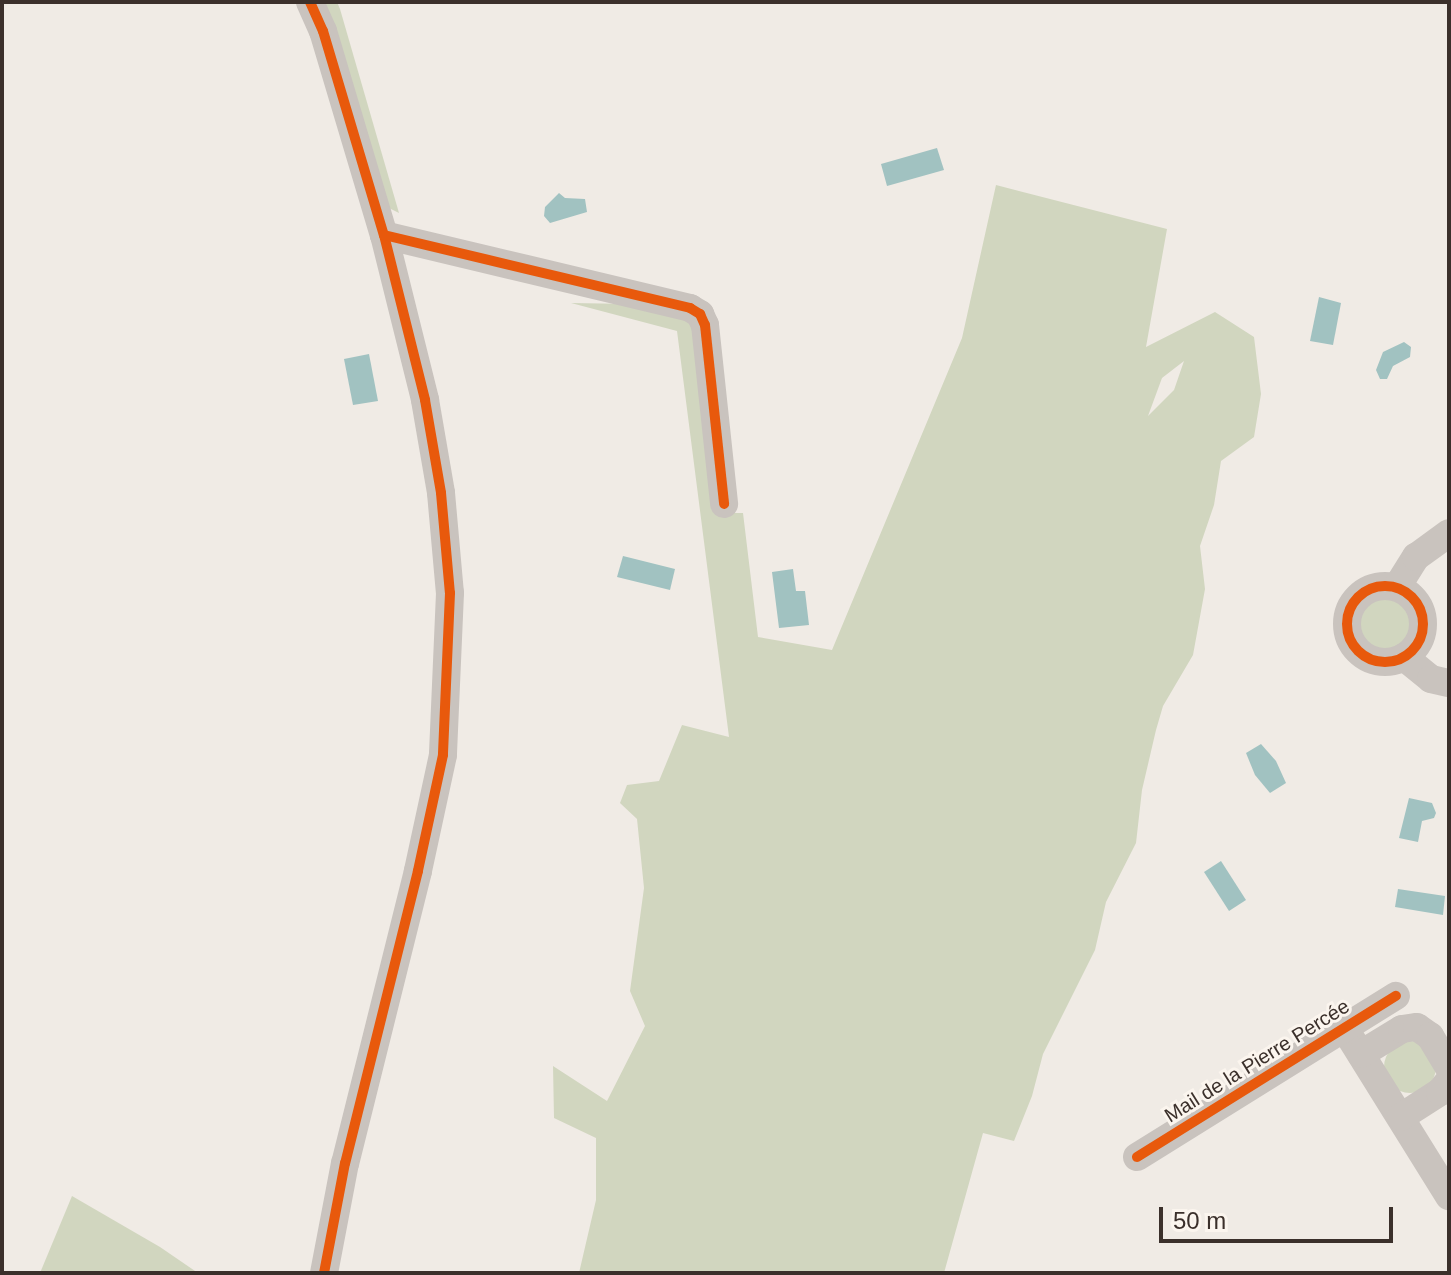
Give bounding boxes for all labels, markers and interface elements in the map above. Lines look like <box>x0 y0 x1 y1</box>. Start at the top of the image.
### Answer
street label: Mail de la Pierre Percée <box>1160 994 1354 1128</box>
scale bar <box>1163 1191 1397 1241</box>
text: 50 m <box>1173 1207 1226 1234</box>

